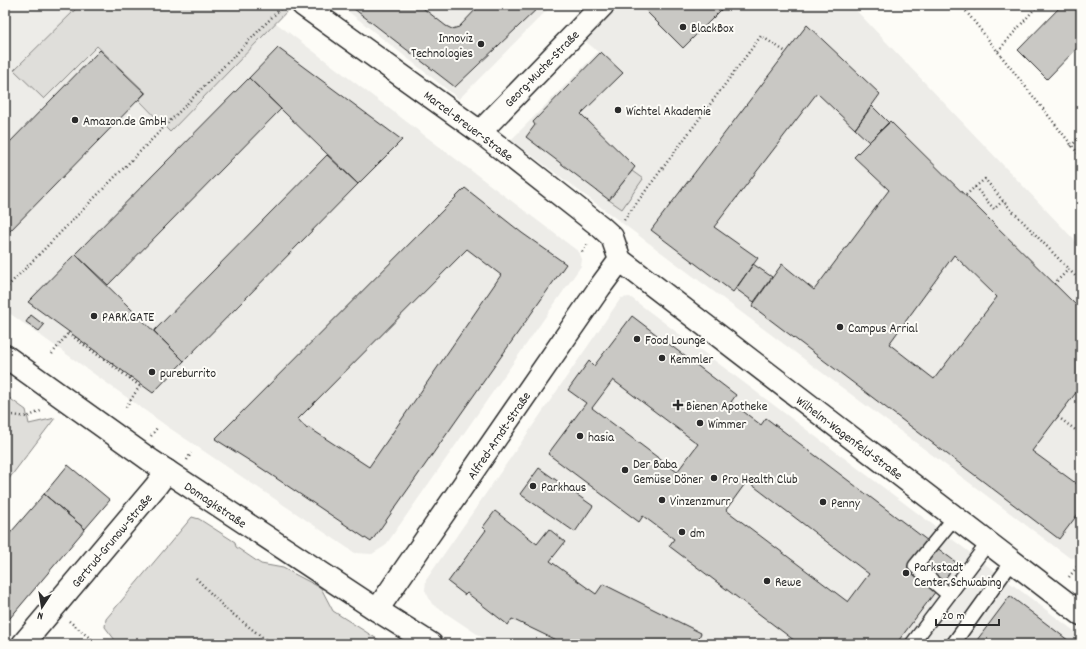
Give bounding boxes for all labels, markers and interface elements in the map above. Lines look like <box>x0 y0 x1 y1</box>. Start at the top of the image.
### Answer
place label: BlackBox <box>691 20 734 39</box>
marker: BlackBox <box>678 22 688 32</box>
street label: Georg-Muche-Straße <box>501 27 585 113</box>
place label: Innoviz Technologies <box>411 30 473 64</box>
marker: Innoviz Technologies <box>476 39 486 49</box>
street label: Marcel-Breuer-Straße <box>419 87 516 167</box>
place label: Wichtel Akademie <box>626 103 711 122</box>
marker: Wichtel Akademie <box>613 105 623 115</box>
place label: Amazon.de GmbH <box>83 113 167 132</box>
marker: Amazon.de GmbH <box>70 115 80 125</box>
place label: PARK.GATE <box>102 309 154 328</box>
marker: PARK.GATE <box>89 311 99 321</box>
place label: Campus Arrial <box>848 320 918 339</box>
marker: Campus Arrial <box>835 322 845 332</box>
place label: Food Lounge <box>645 332 706 351</box>
marker: Food Lounge <box>632 334 642 344</box>
place label: Kemmler <box>670 351 713 370</box>
marker: Kemmler <box>657 353 667 363</box>
place label: pureburrito <box>160 365 216 384</box>
marker: pureburrito <box>147 367 157 377</box>
street label: Alfred-Arndt-Straße <box>464 388 537 484</box>
street label: Wilhelm-Wagenfeld-Straße <box>791 392 906 486</box>
place label: Bienen Apotheke <box>686 398 768 417</box>
marker: Bienen Apotheke <box>673 400 683 410</box>
place label: Wimmer <box>708 416 746 435</box>
marker: Wimmer <box>695 418 705 428</box>
place label: hasia <box>588 429 615 448</box>
marker: hasia <box>575 431 585 441</box>
place label: Der Baba Gemüse Döner <box>633 456 703 490</box>
marker: Der Baba Gemüse Döner <box>620 465 630 475</box>
place label: Pro Health Club <box>722 471 798 490</box>
marker: Pro Health Club <box>709 473 719 483</box>
street label: Domagkstraße <box>180 478 250 534</box>
place label: Parkhaus <box>541 479 586 498</box>
marker: Parkhaus <box>528 481 538 491</box>
street label: Gertrud-Grunow-Straße <box>68 490 158 593</box>
place label: Vinzenzmurr <box>670 493 731 512</box>
marker: Vinzenzmurr <box>657 495 667 505</box>
place label: Penny <box>831 495 861 514</box>
marker: Penny <box>818 497 828 507</box>
place label: dm <box>690 525 705 544</box>
marker: dm <box>677 527 687 537</box>
place label: Parkstadt Center Schwabing <box>914 559 1002 593</box>
marker: Parkstadt Center Schwabing <box>901 568 911 578</box>
place label: Rewe <box>775 574 801 593</box>
marker: Rewe <box>762 576 772 586</box>
north arrow <box>22 587 62 627</box>
scale bar <box>936 601 999 627</box>
text: N <box>35 606 45 623</box>
text: 20 m <box>942 608 965 625</box>

